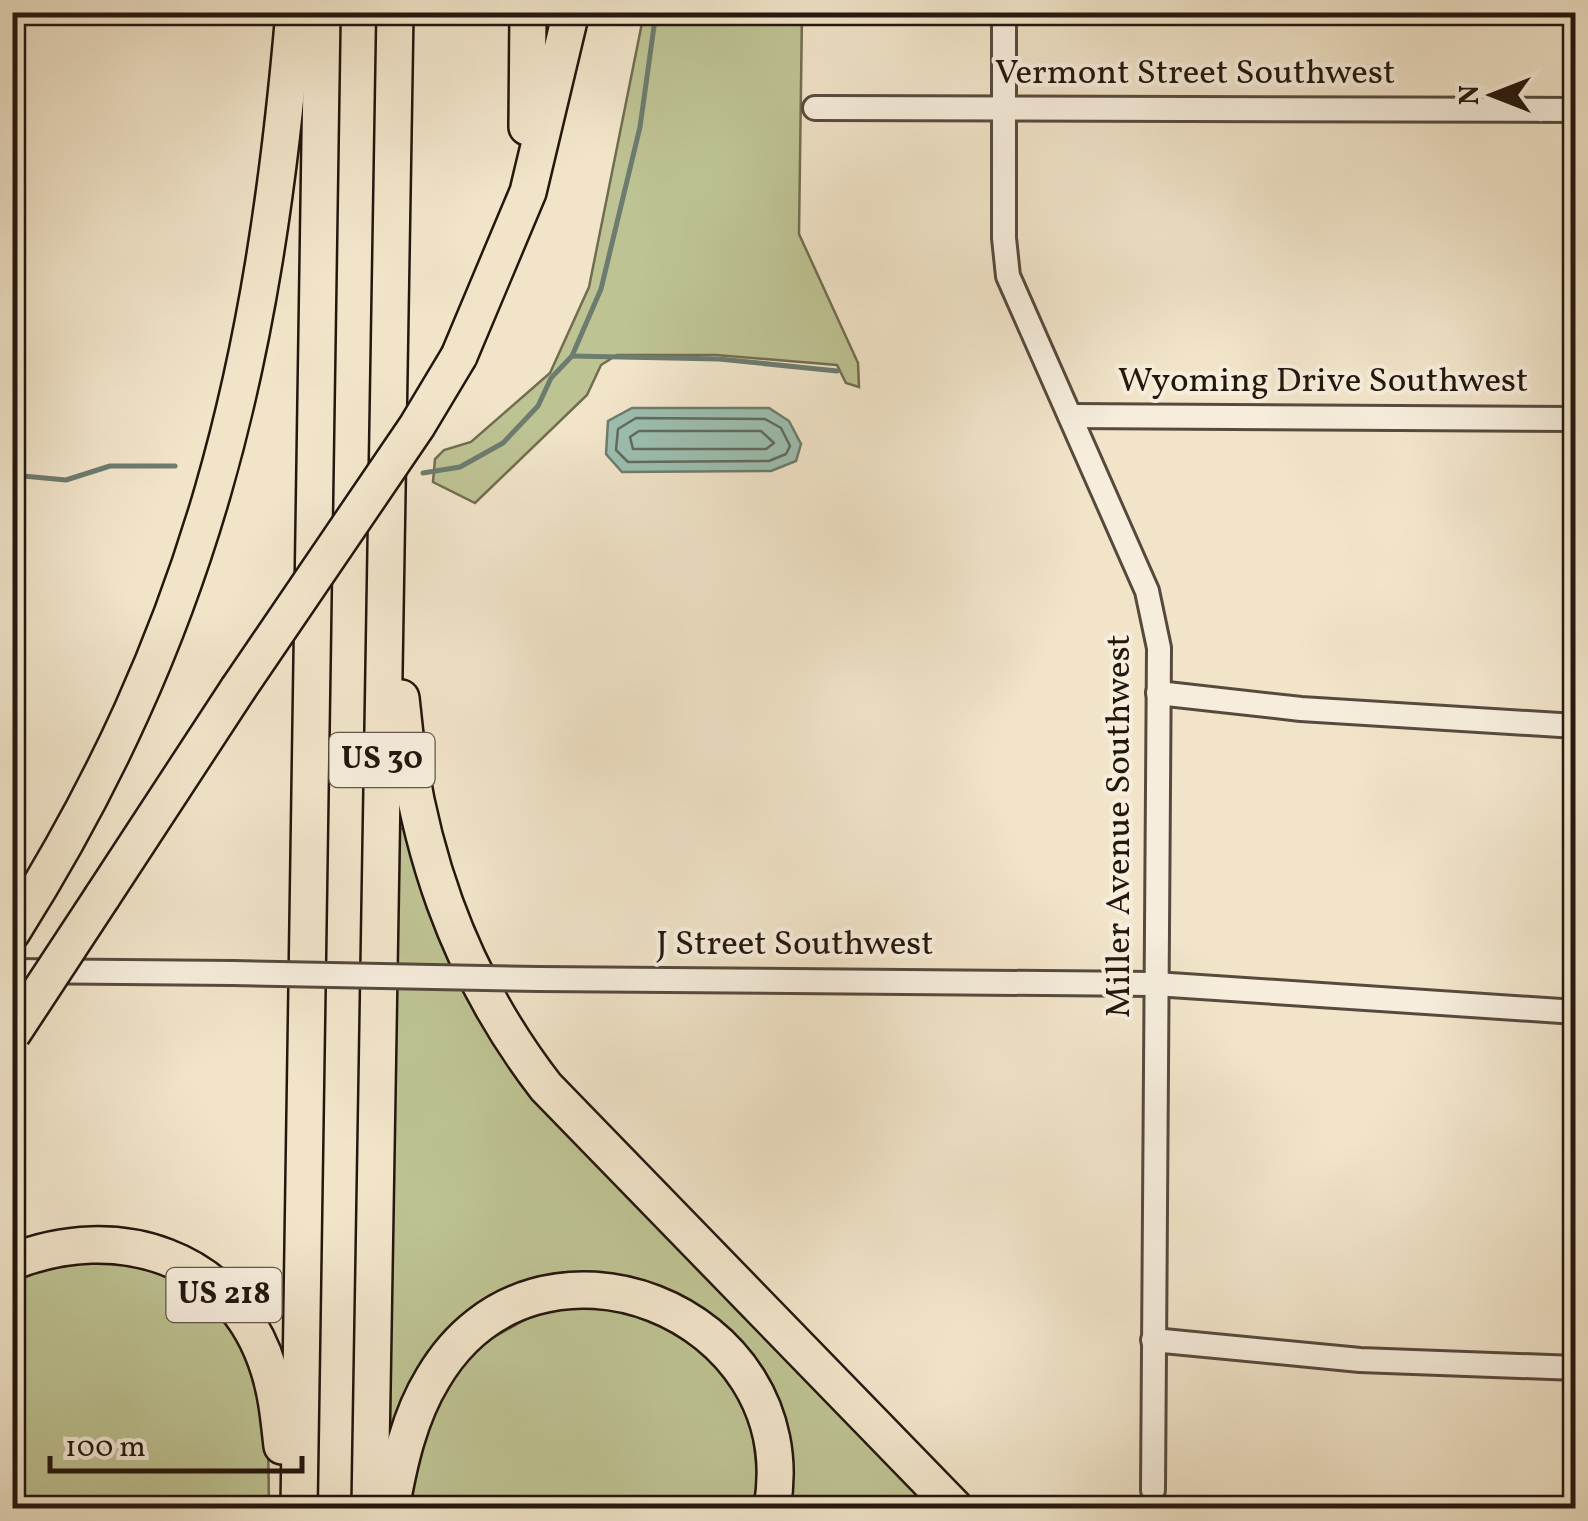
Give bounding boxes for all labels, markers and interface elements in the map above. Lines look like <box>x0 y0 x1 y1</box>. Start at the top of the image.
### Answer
north arrow <box>1443 45 1543 145</box>
street label: Vermont Street Southwest <box>995 50 1395 98</box>
text: N <box>1451 85 1490 105</box>
street label: Wyoming Drive Southwest <box>1118 358 1528 406</box>
street label: Miller Avenue Southwest <box>1096 634 1144 1018</box>
road number: US 30 <box>330 733 434 787</box>
street label: J Street Southwest <box>656 921 934 969</box>
road number: US 218 <box>166 1268 282 1322</box>
scale bar <box>50 1411 302 1473</box>
text: 100 m <box>65 1427 146 1469</box>

